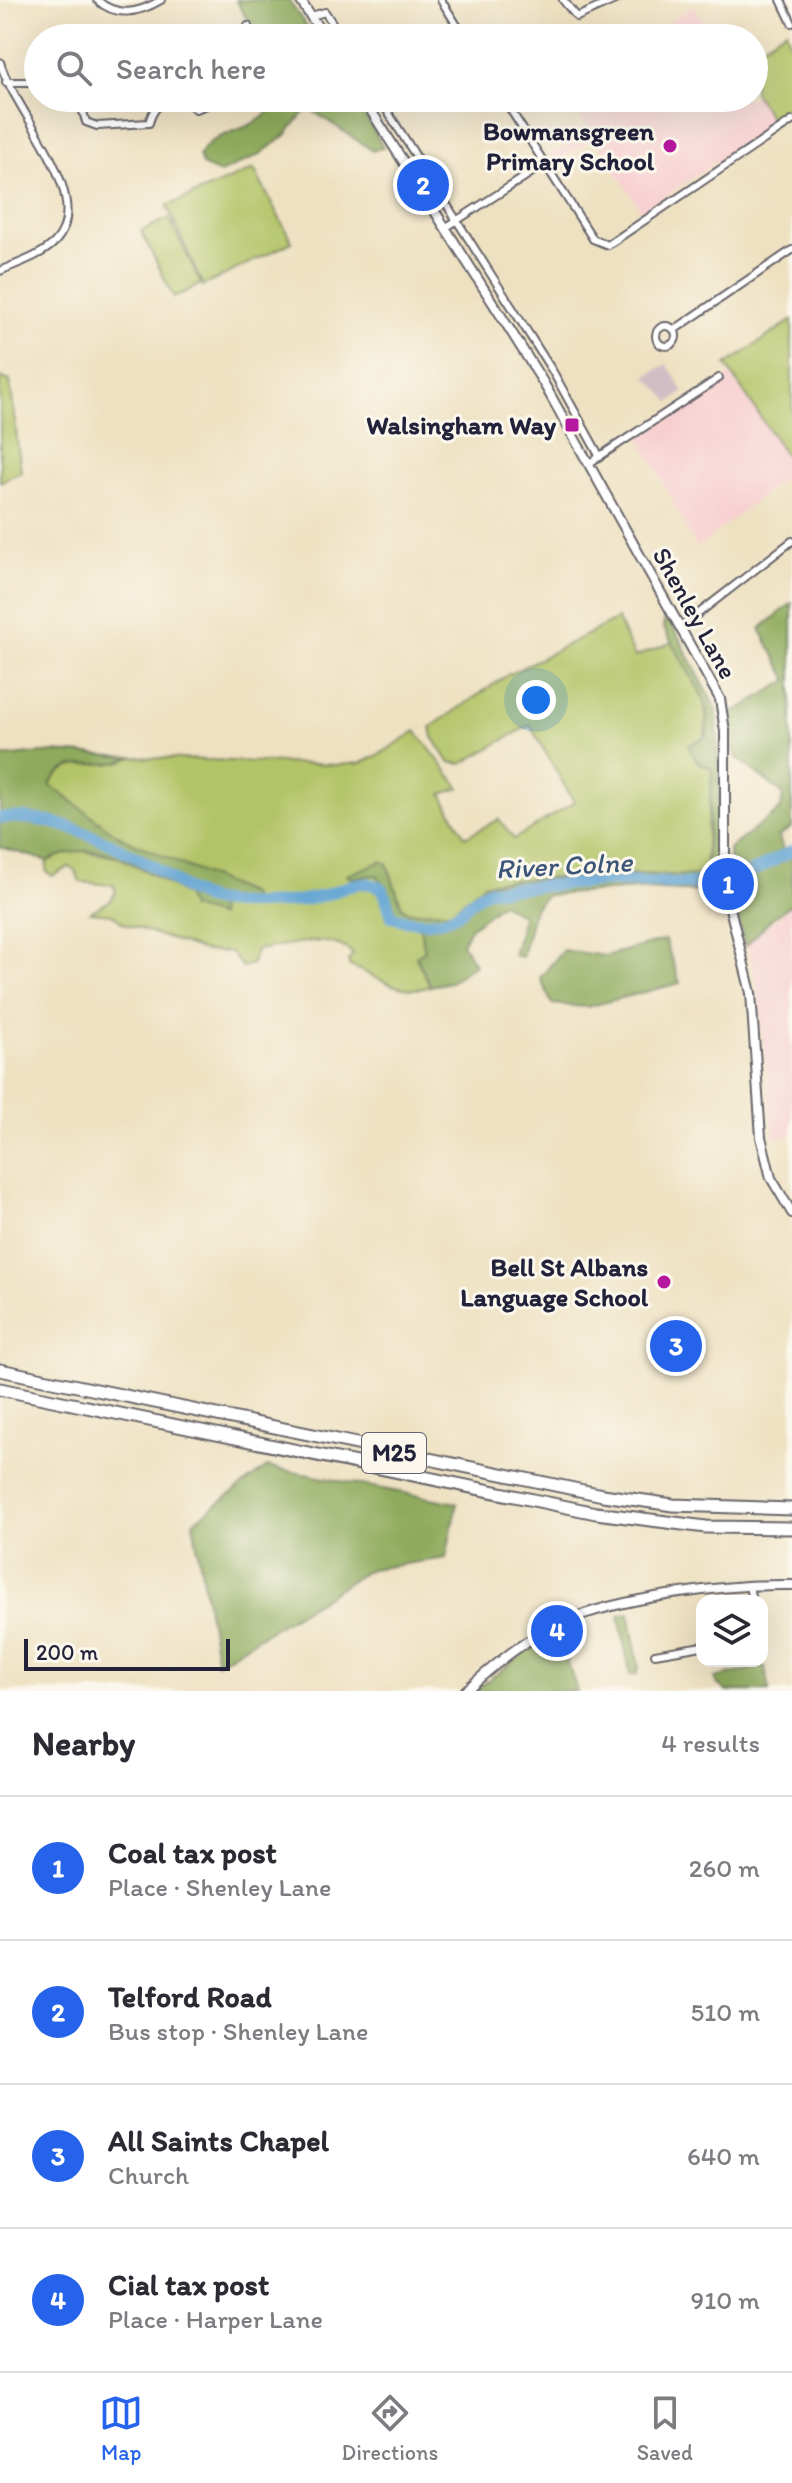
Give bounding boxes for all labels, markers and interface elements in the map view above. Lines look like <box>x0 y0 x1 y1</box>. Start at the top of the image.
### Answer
search box <box>24 24 768 112</box>
icon: search <box>52 46 96 90</box>
text: Search here <box>116 50 266 87</box>
place label: Bowmansgreen Primary School <box>483 115 655 177</box>
marker: Bowmansgreen Primary School <box>661 137 679 155</box>
pin: 2 <box>397 155 449 215</box>
place label: Walsingham Way <box>366 409 557 441</box>
marker: Walsingham Way <box>563 416 581 434</box>
street label: Shenley Lane <box>646 542 744 684</box>
your location <box>516 680 556 720</box>
water label: River Colne <box>495 844 635 886</box>
pin: 1 <box>702 854 754 914</box>
place label: Bell St Albans Language School <box>460 1251 649 1313</box>
marker: Bell St Albans Language School <box>655 1273 673 1291</box>
pin: 3 <box>650 1316 702 1376</box>
road number: M25 <box>362 1433 426 1473</box>
map controls <box>696 1595 768 1667</box>
button: layers <box>696 1595 768 1667</box>
pin: 4 <box>531 1601 583 1661</box>
scale bar <box>24 1635 230 1671</box>
text: 200 m <box>36 1639 98 1666</box>
text: Nearby <box>32 1723 135 1764</box>
text: 4 results <box>661 1727 760 1759</box>
text: Coal tax post <box>108 1834 277 1871</box>
text: 1 <box>52 1852 64 1884</box>
text: 260 m <box>689 1852 760 1884</box>
text: Place · Shenley Lane <box>108 1871 331 1903</box>
text: Telford Road <box>108 1978 271 2015</box>
text: 2 <box>51 1996 65 2028</box>
text: 510 m <box>691 1996 760 2028</box>
text: Bus stop · Shenley Lane <box>108 2015 368 2047</box>
text: All Saints Chapel <box>108 2122 329 2159</box>
text: 3 <box>51 2140 65 2172</box>
text: 640 m <box>687 2140 760 2172</box>
text: Church <box>108 2159 189 2191</box>
text: Cial tax post <box>108 2266 269 2303</box>
text: 4 <box>50 2284 66 2316</box>
text: 910 m <box>691 2284 760 2316</box>
text: Place · Harper Lane <box>108 2303 323 2335</box>
tab: Map <box>99 2391 143 2466</box>
tab: Directions <box>342 2391 438 2466</box>
tab: Saved <box>637 2391 693 2466</box>

